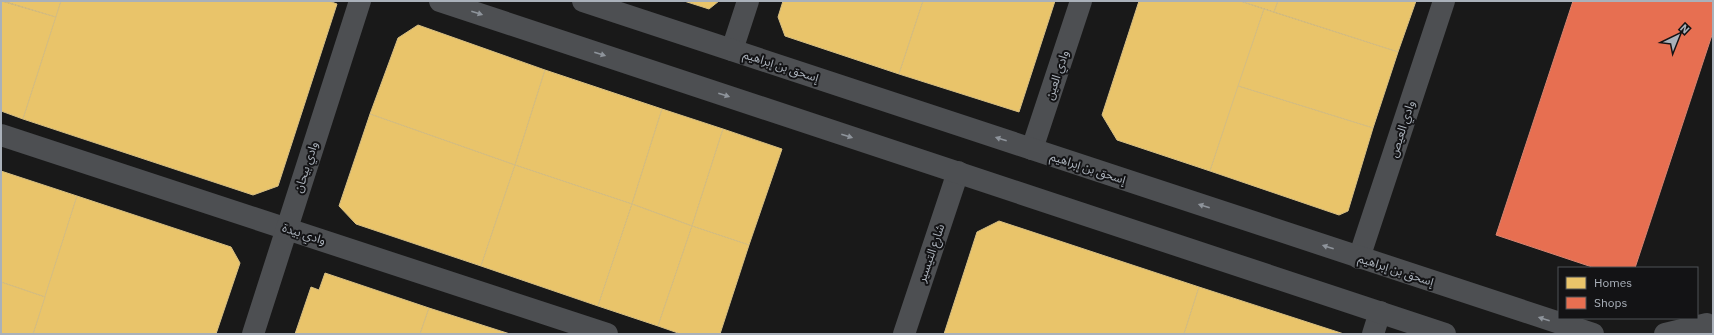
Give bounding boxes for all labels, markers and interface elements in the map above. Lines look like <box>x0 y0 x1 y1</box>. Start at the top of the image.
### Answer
one-way arrow <box>471 10 483 16</box>
north arrow <box>1658 16 1698 56</box>
text: N <box>1677 21 1693 37</box>
street label: إسحق بن إبراهيم <box>741 46 821 87</box>
street label: وادي العين <box>1041 48 1074 102</box>
one-way arrow <box>595 51 607 57</box>
one-way arrow <box>718 92 730 98</box>
street label: وادي العيص <box>1385 99 1420 160</box>
one-way arrow <box>842 133 854 139</box>
one-way arrow <box>995 136 1007 142</box>
street label: وادي بيحان <box>290 139 323 195</box>
street label: إسحق بن إبراهيم <box>1048 148 1128 189</box>
one-way arrow <box>1198 203 1210 209</box>
street label: وادي بيدة <box>280 219 328 250</box>
street label: شارع التيسير <box>913 222 949 286</box>
one-way arrow <box>1321 244 1333 250</box>
street label: إسحق بن إبراهيم <box>1356 250 1436 291</box>
legend <box>1558 267 1698 319</box>
text: Homes <box>1594 275 1632 290</box>
text: Shops <box>1594 295 1627 310</box>
one-way arrow <box>1538 315 1550 321</box>

